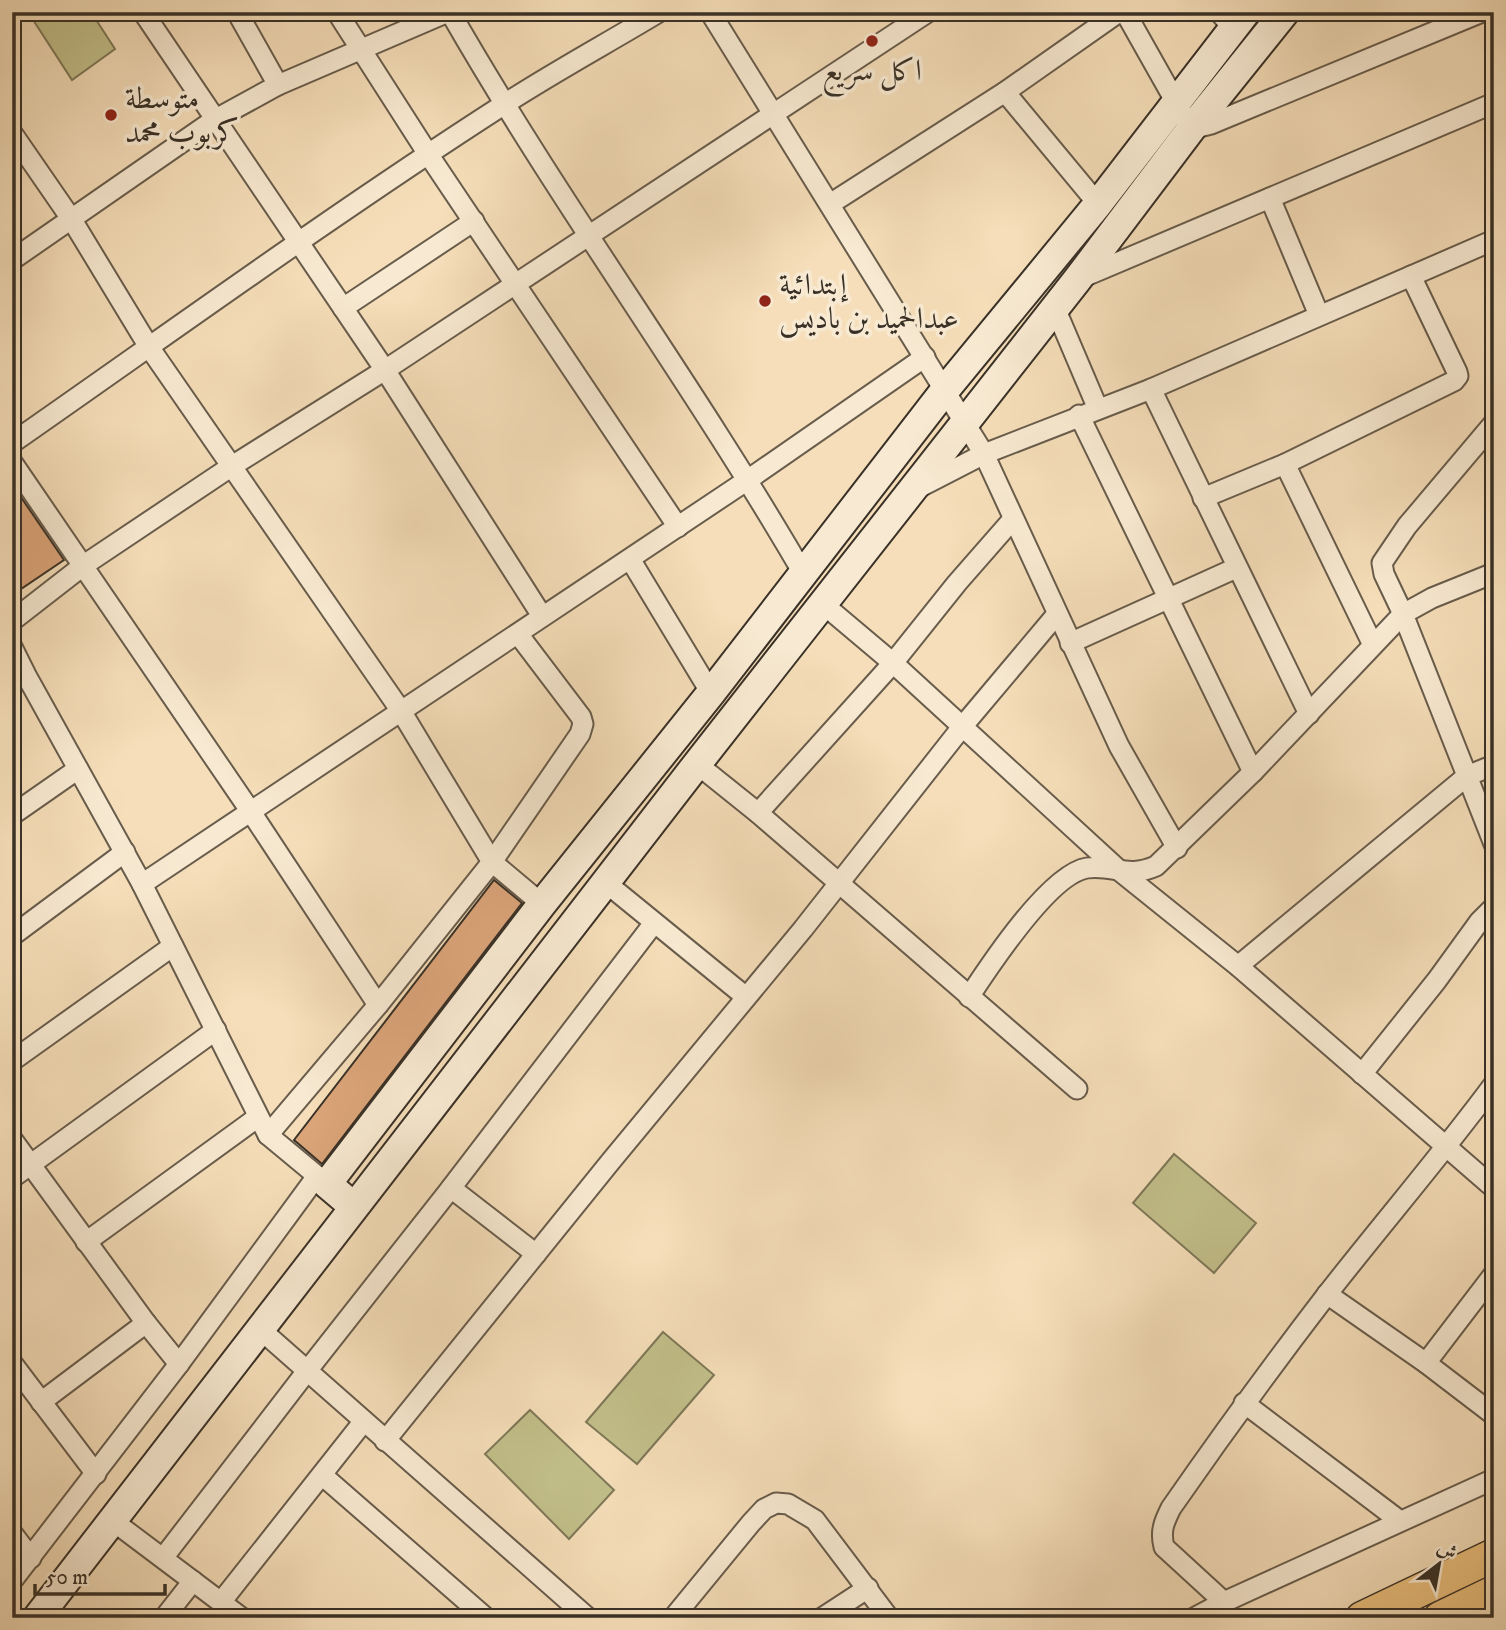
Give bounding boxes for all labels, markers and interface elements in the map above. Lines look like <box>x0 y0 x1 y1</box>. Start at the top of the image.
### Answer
marker: اكل سريع <box>864 33 880 49</box>
place label: اكل سريع <box>822 53 922 97</box>
place label: متوسطة كربوب محمد <box>125 81 239 152</box>
marker: متوسطة كربوب محمد <box>103 107 119 123</box>
place label: إبتدائية عبدالحميد بن باديس <box>779 267 959 338</box>
marker: إبتدائية عبدالحميد بن باديس <box>757 293 773 309</box>
north arrow <box>1404 1528 1474 1598</box>
text: ش <box>1433 1536 1461 1565</box>
scale bar <box>35 1553 164 1597</box>
text: 50 m <box>46 1565 88 1591</box>

